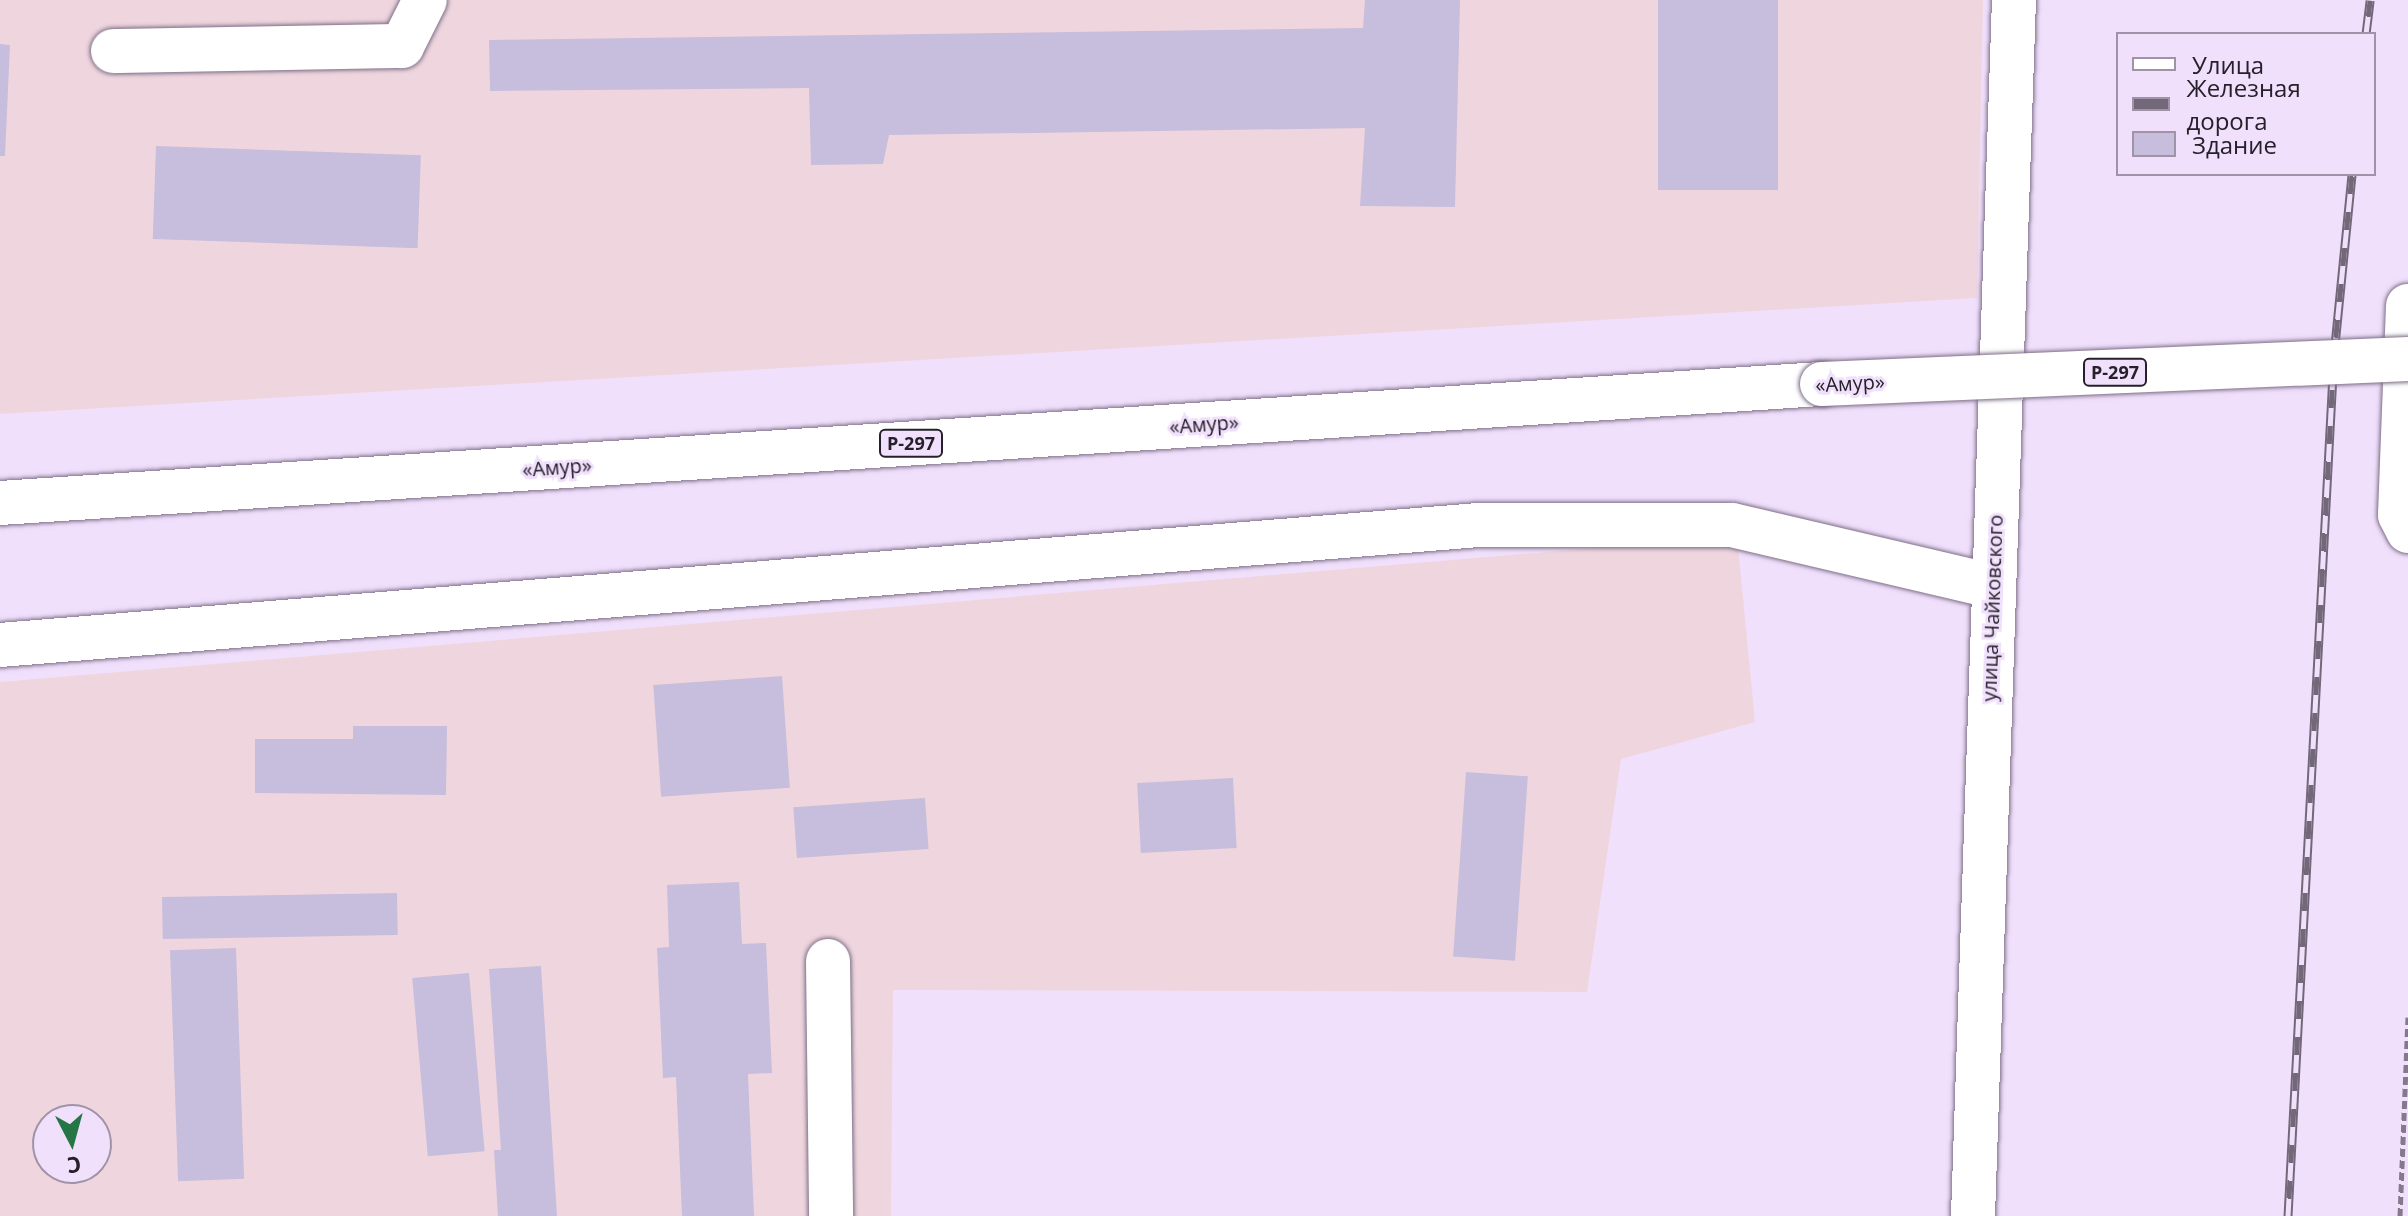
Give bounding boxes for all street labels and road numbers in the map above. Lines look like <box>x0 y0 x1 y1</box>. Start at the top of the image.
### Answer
road number: Р-297 <box>2083 358 2147 386</box>
street label: «Амур» <box>1815 369 1885 397</box>
street label: «Амур» <box>1169 410 1239 438</box>
road number: Р-297 <box>879 429 943 457</box>
street label: «Амур» <box>522 453 592 481</box>
street label: улица Чайковского <box>1977 514 2007 702</box>

